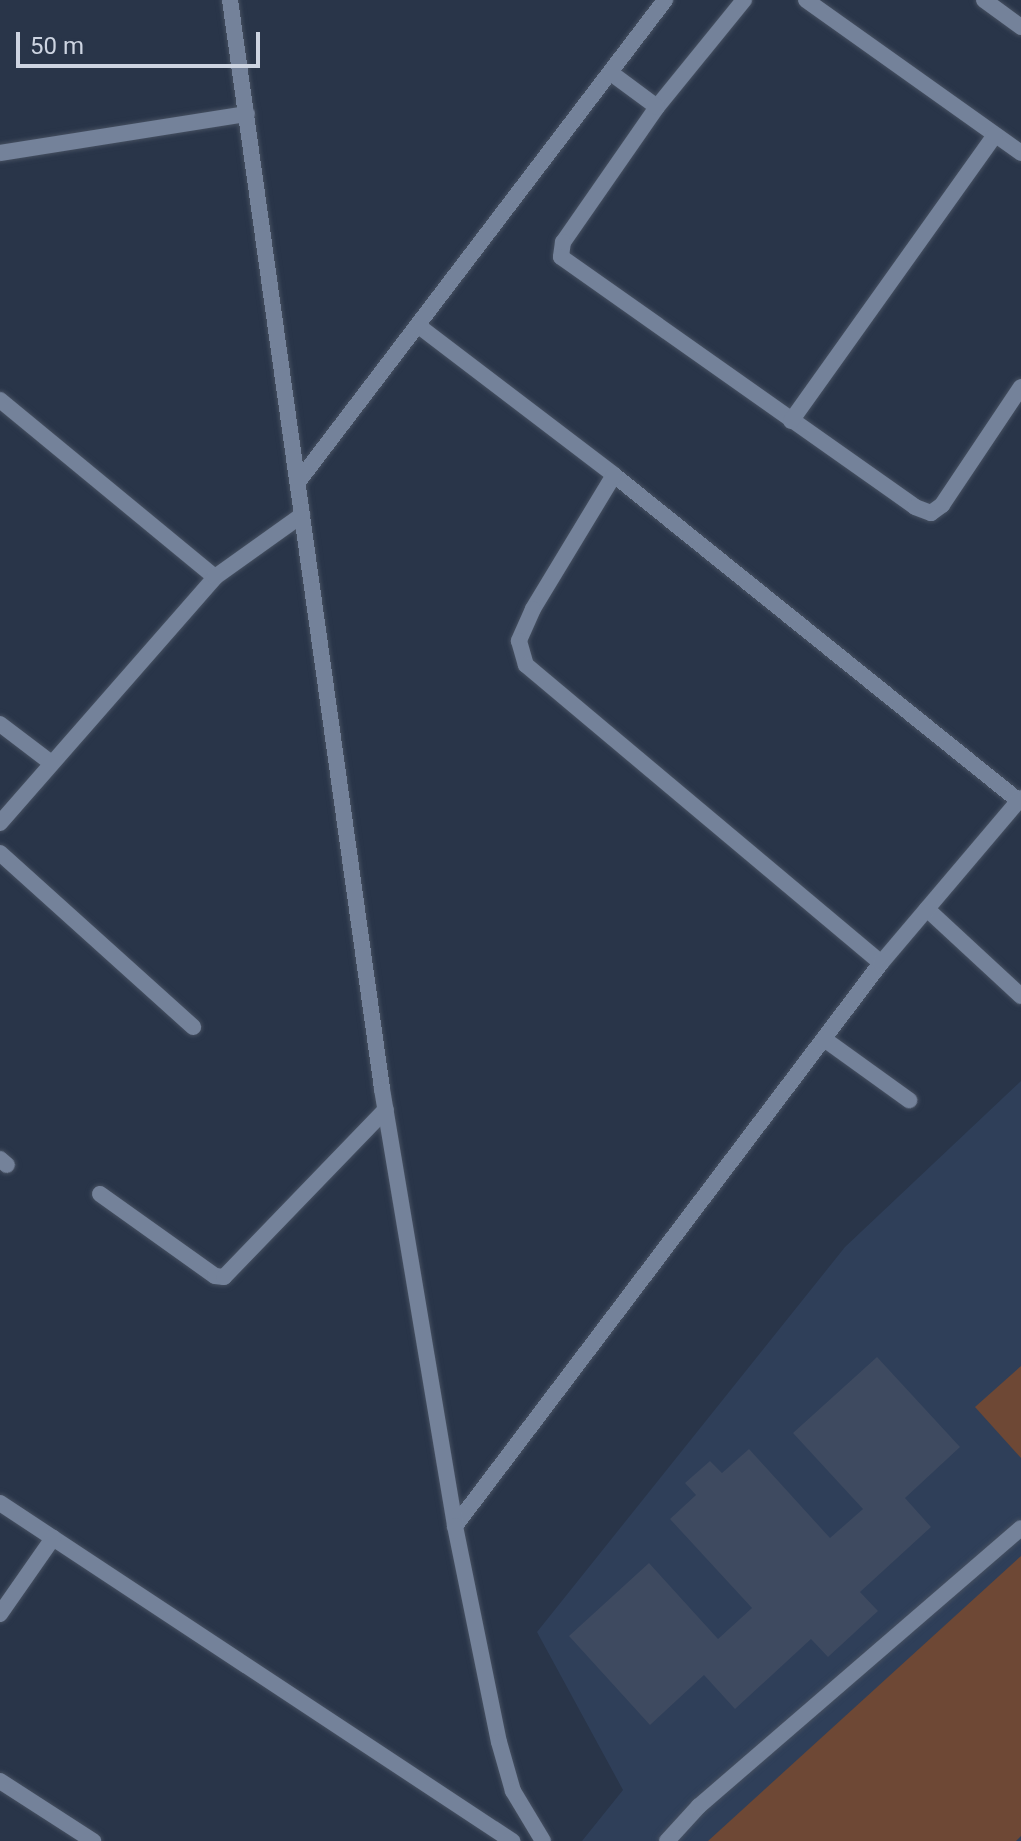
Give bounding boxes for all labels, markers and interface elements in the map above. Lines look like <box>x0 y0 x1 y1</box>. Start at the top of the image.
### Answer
scale bar <box>20 16 264 66</box>
text: 50 m <box>30 32 84 60</box>

